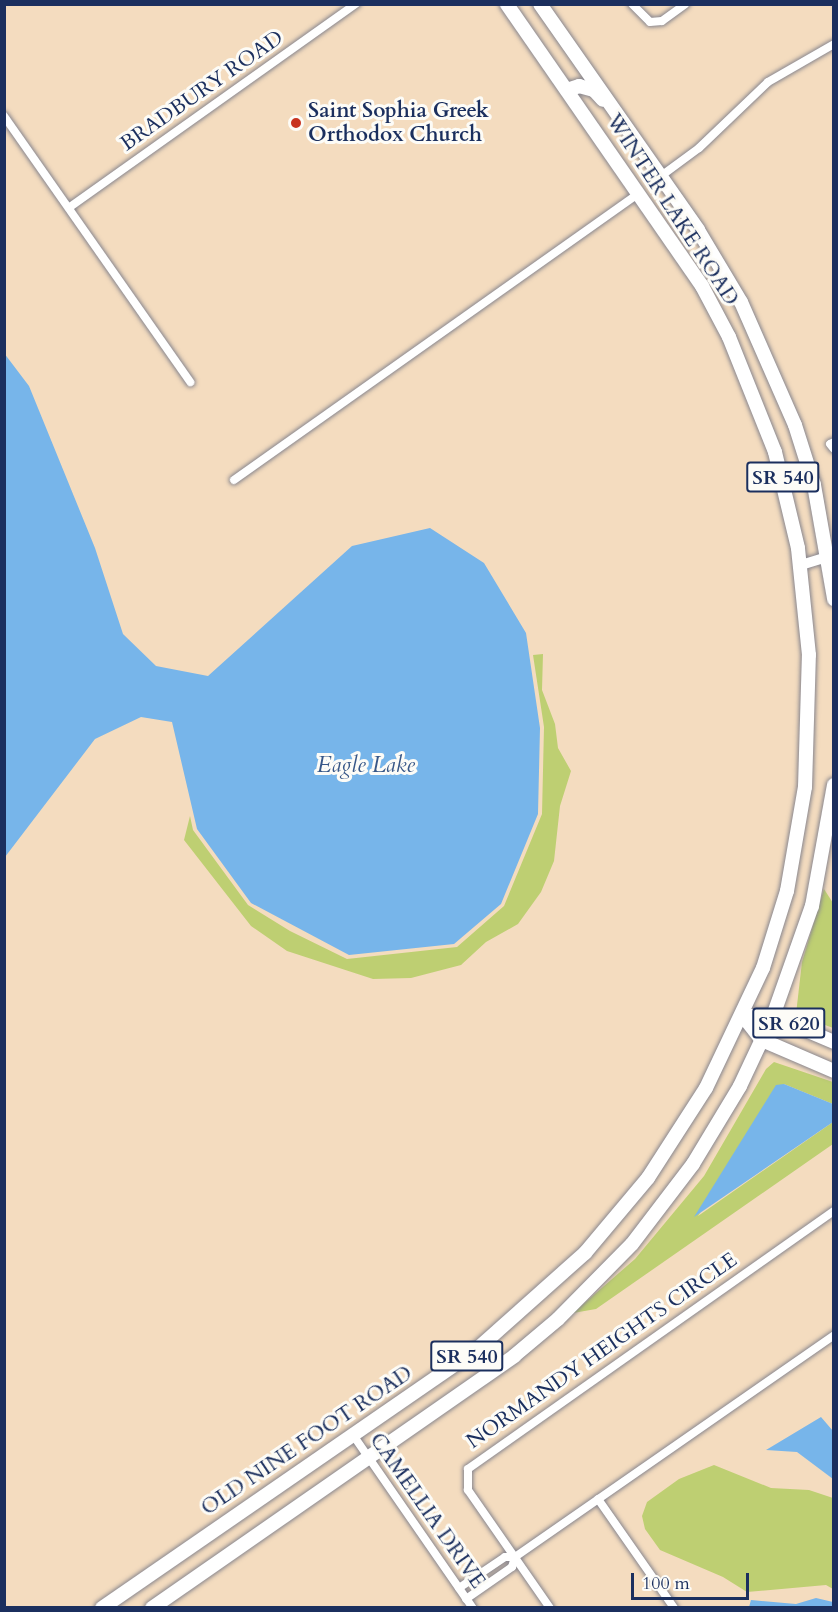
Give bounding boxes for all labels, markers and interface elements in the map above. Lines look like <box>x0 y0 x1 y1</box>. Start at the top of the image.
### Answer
street label: BRADBURY ROAD <box>116 25 288 157</box>
place label: Saint Sophia Greek Orthodox Church <box>308 98 489 148</box>
street label: WINTER LAKE ROAD <box>601 109 743 311</box>
marker: Saint Sophia Greek Orthodox Church <box>289 116 303 130</box>
road number: SR 540 <box>746 460 820 494</box>
water label: Eagle Lake <box>317 753 415 779</box>
road number: SR 620 <box>752 1006 826 1040</box>
street label: NORMANDY HEIGHTS CIRCLE <box>462 1248 742 1454</box>
road number: SR 540 <box>430 1339 504 1373</box>
street label: OLD NINE FOOT ROAD <box>197 1361 417 1521</box>
street label: CAMELLIA DRIVE <box>364 1428 490 1594</box>
scale bar <box>634 1561 752 1599</box>
text: 100 m <box>642 1571 690 1596</box>

